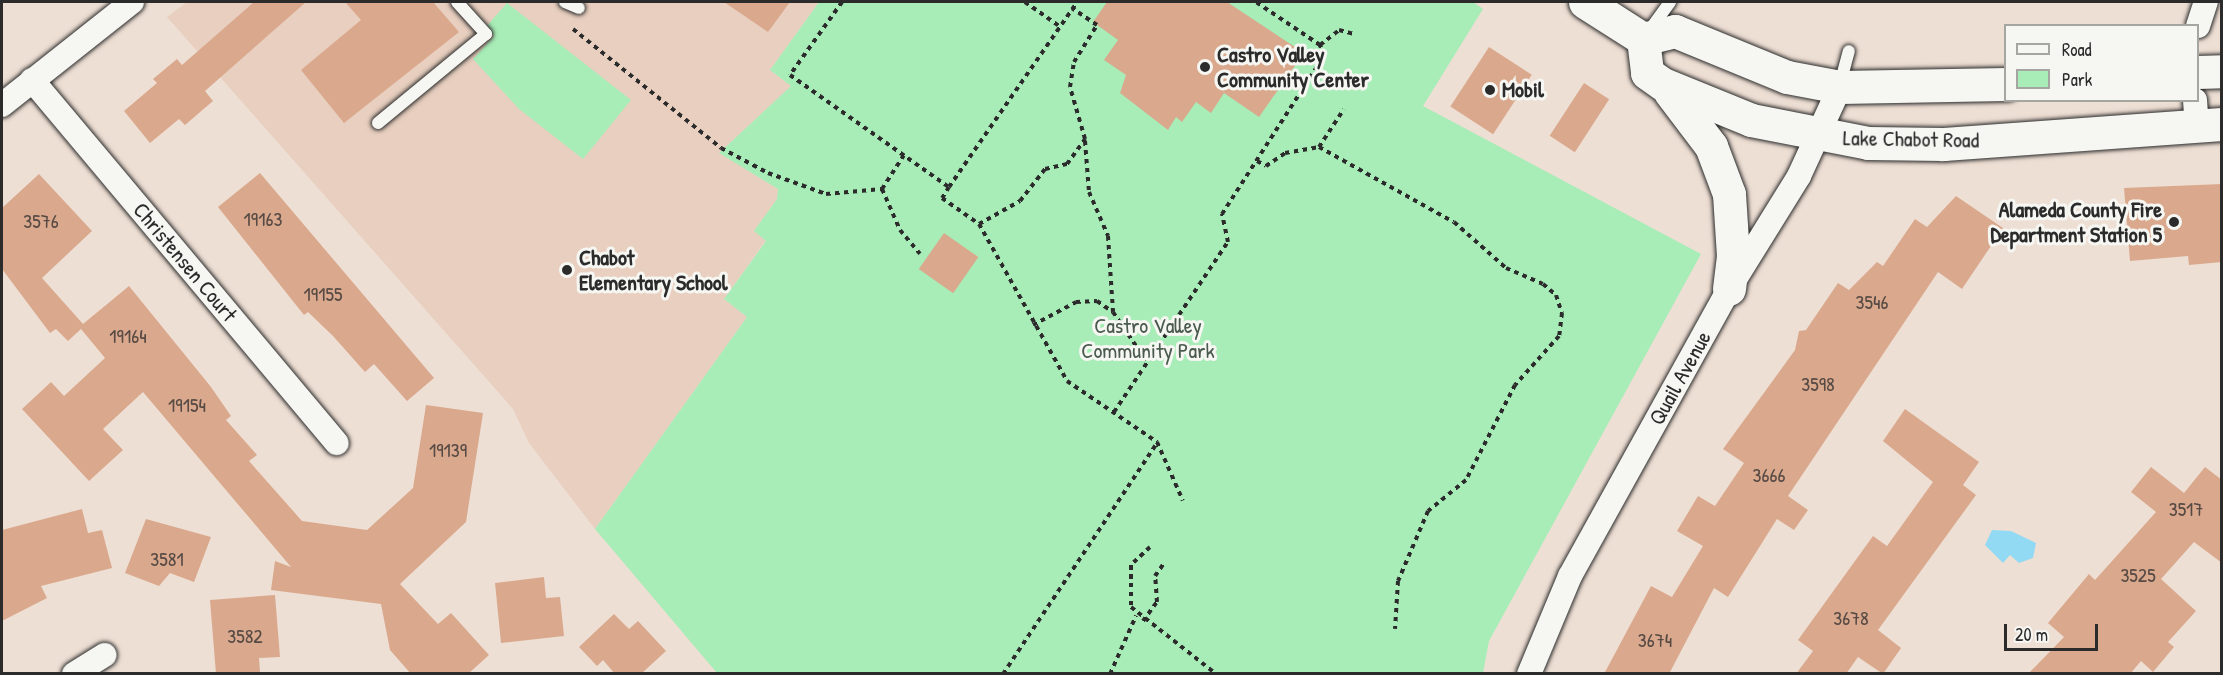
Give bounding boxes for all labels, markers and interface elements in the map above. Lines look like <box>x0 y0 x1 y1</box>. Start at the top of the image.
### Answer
legend <box>2004 24 2199 102</box>
text: Road <box>2062 37 2092 62</box>
place label: Castro Valley Community Center <box>1217 41 1369 92</box>
marker: Castro Valley Community Center <box>1198 60 1212 74</box>
text: Park <box>2062 67 2092 92</box>
place label: Mobil <box>1502 77 1544 103</box>
marker: Mobil <box>1483 83 1497 97</box>
street label: Lake Chabot Road <box>1843 125 1979 153</box>
place label: Alameda County Fire Department Station 5 <box>1990 196 2162 248</box>
street label: Christensen Court <box>128 197 242 327</box>
house number: 19163 <box>244 206 282 230</box>
house number: 3576 <box>23 208 59 232</box>
marker: Alameda County Fire Department Station 5 <box>2167 215 2181 229</box>
place label: Chabot Elementary School <box>579 244 727 296</box>
marker: Chabot Elementary School <box>560 263 574 277</box>
house number: 19155 <box>304 281 342 305</box>
house number: 3546 <box>1856 289 1888 313</box>
park label: Castro Valley Community Park <box>1081 312 1215 364</box>
house number: 19164 <box>109 323 147 347</box>
street label: Quail Avenue <box>1643 326 1717 430</box>
house number: 3598 <box>1801 371 1835 395</box>
house number: 19154 <box>168 392 206 416</box>
house number: 19139 <box>429 437 467 461</box>
house number: 3666 <box>1753 462 1785 486</box>
house number: 3517 <box>2169 496 2203 520</box>
house number: 3581 <box>150 546 184 570</box>
house number: 3525 <box>2120 562 2156 586</box>
house number: 3678 <box>1833 605 1869 629</box>
scale bar <box>2007 612 2102 650</box>
text: 20 m <box>2015 622 2048 647</box>
house number: 3582 <box>227 623 263 647</box>
house number: 3674 <box>1638 627 1672 651</box>

